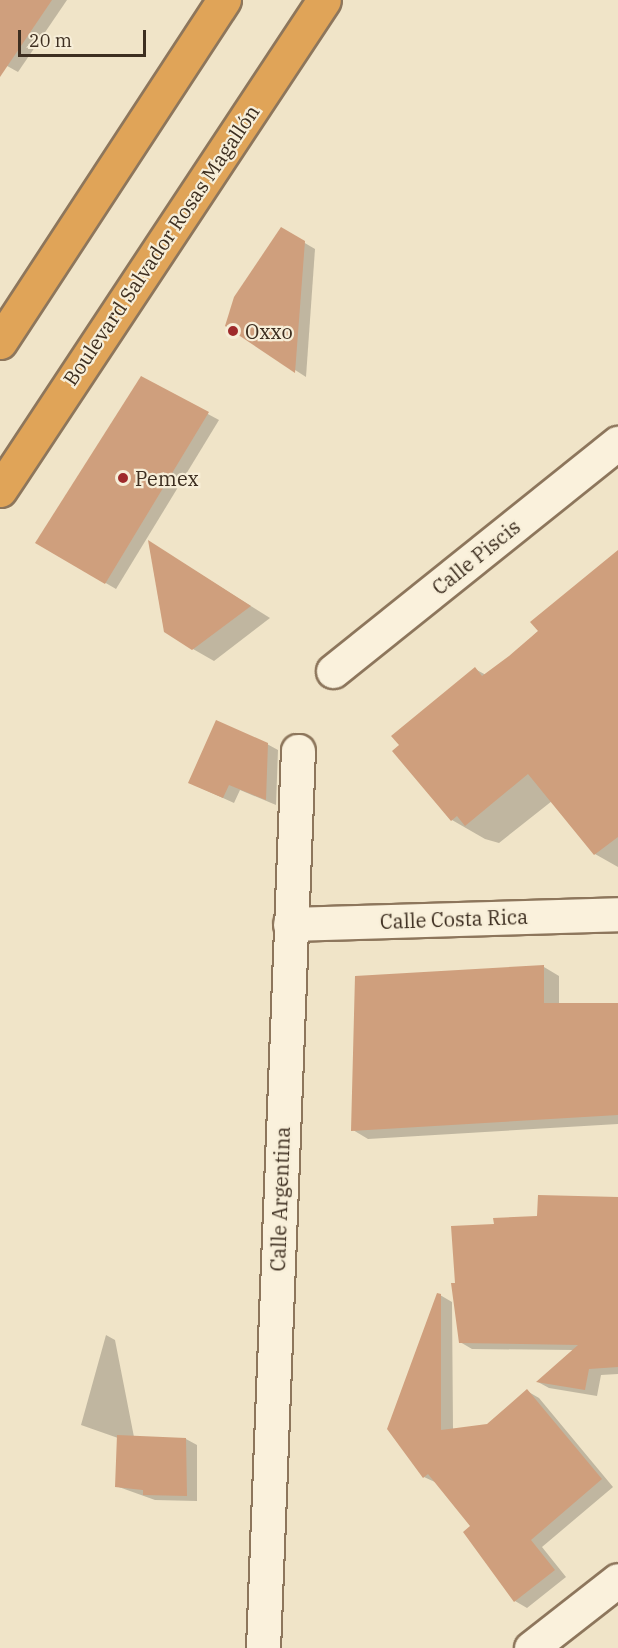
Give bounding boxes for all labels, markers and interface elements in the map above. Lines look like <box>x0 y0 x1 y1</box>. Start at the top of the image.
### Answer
scale bar <box>21 18 148 56</box>
text: 20 m <box>29 29 72 52</box>
street label: Boulevard Salvador Rosas Magallón <box>58 100 264 390</box>
place label: Oxxo <box>245 319 293 343</box>
marker: Oxxo <box>226 324 240 338</box>
place label: Pemex <box>135 466 199 490</box>
marker: Pemex <box>116 471 130 485</box>
street label: Calle Piscis <box>427 514 525 600</box>
street label: Calle Costa Rica <box>379 904 529 934</box>
street label: Calle Argentina <box>265 1126 295 1272</box>

